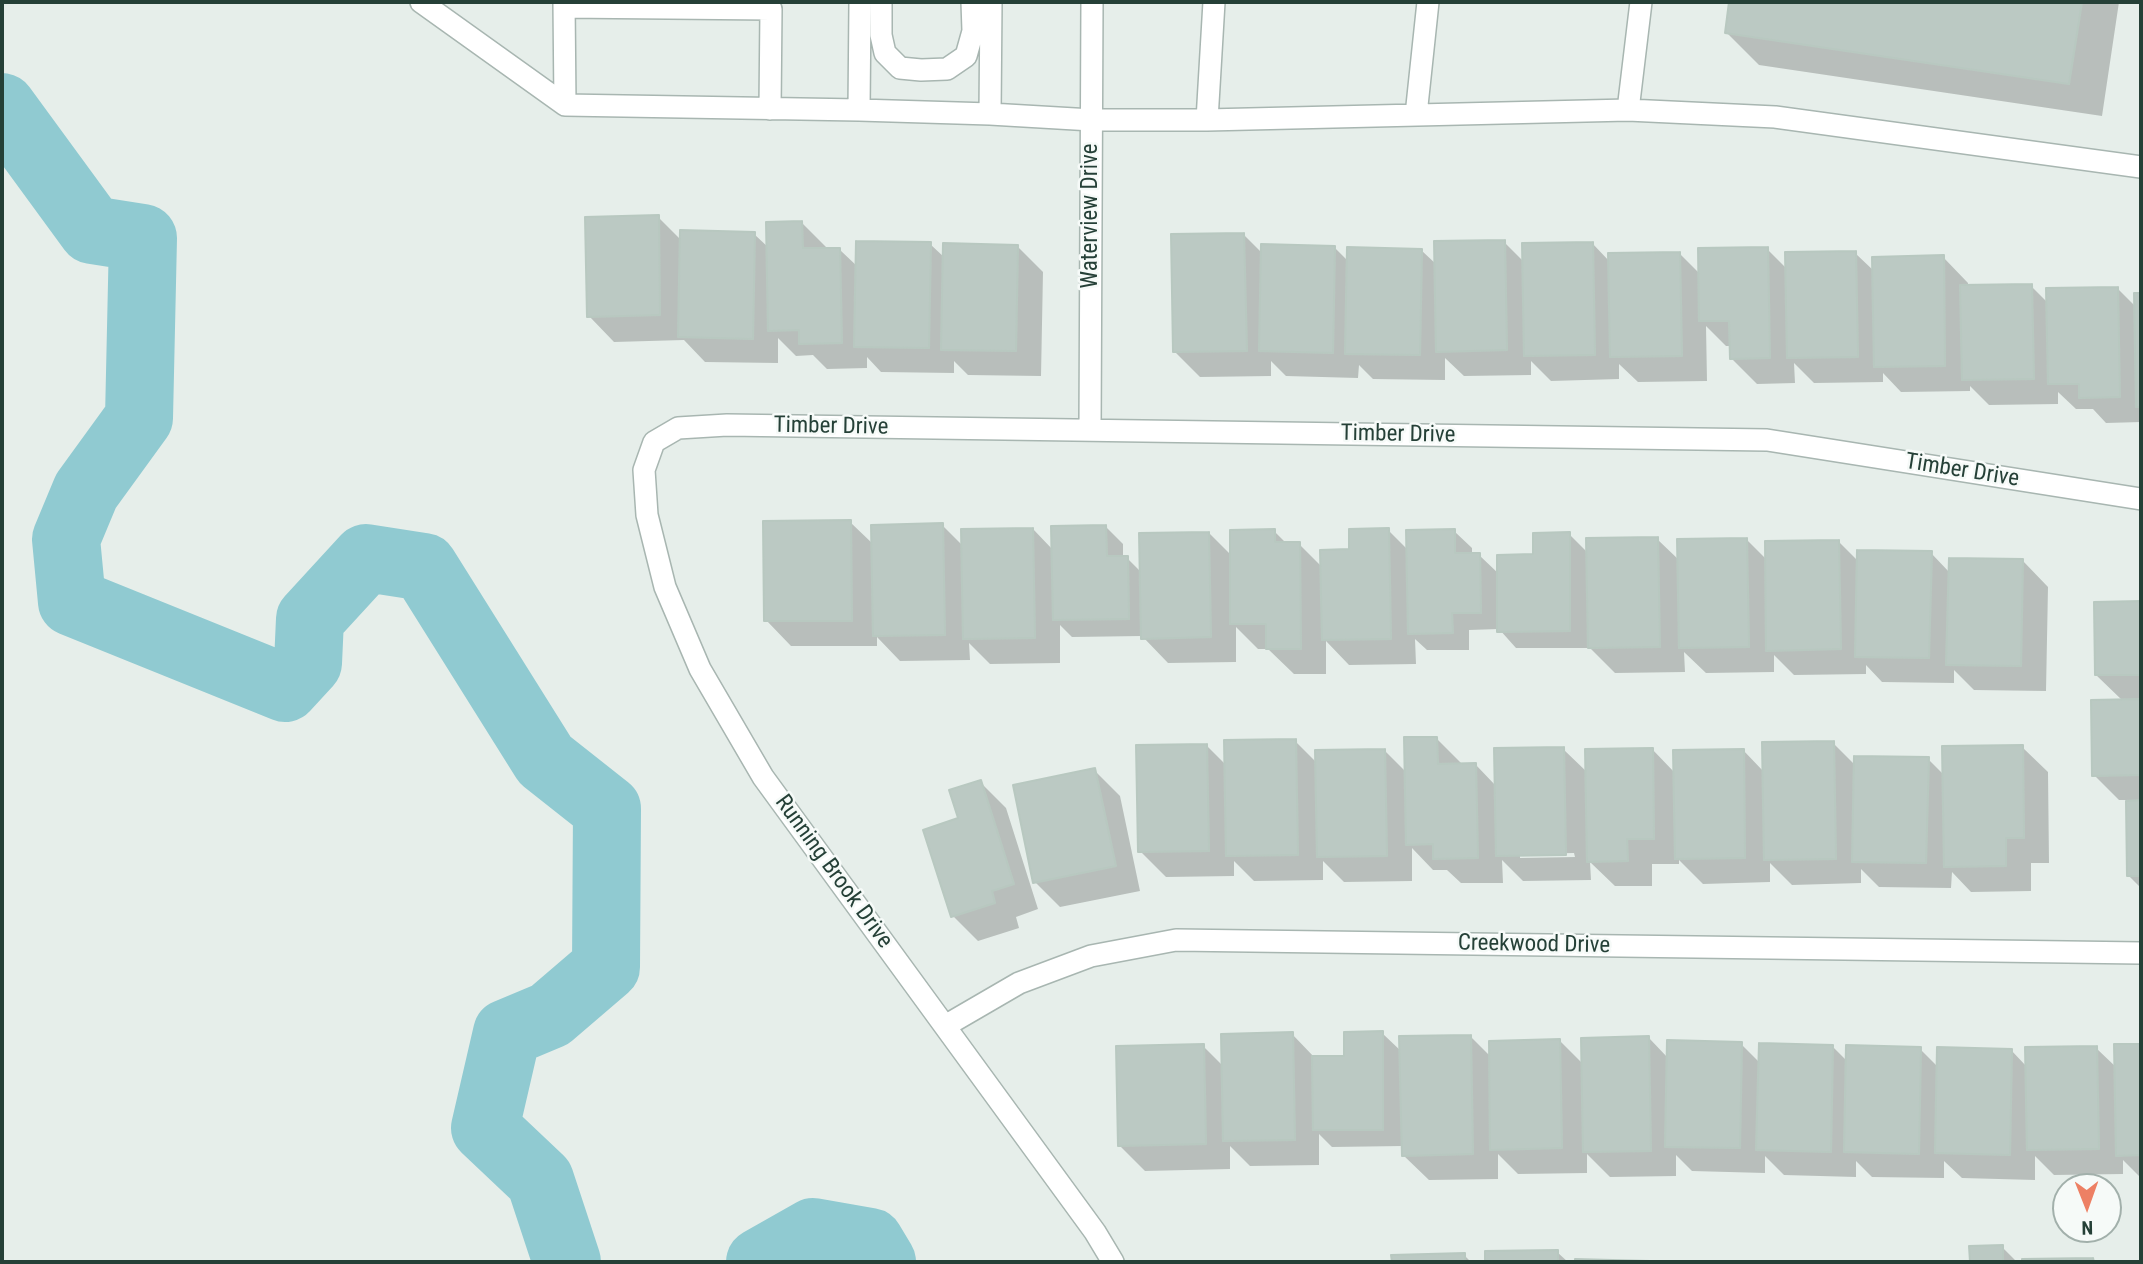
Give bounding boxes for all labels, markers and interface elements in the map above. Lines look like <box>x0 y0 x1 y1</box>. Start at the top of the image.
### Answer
street label: Waterview Drive <box>1077 144 1105 288</box>
street label: Timber Drive <box>773 412 889 442</box>
street label: Timber Drive <box>1340 420 1456 450</box>
street label: Timber Drive <box>1903 448 2021 494</box>
street label: Running Brook Drive <box>768 790 898 954</box>
street label: Creekwood Drive <box>1458 930 1610 960</box>
north arrow <box>2052 1173 2122 1243</box>
text: N <box>2081 1216 2093 1239</box>

